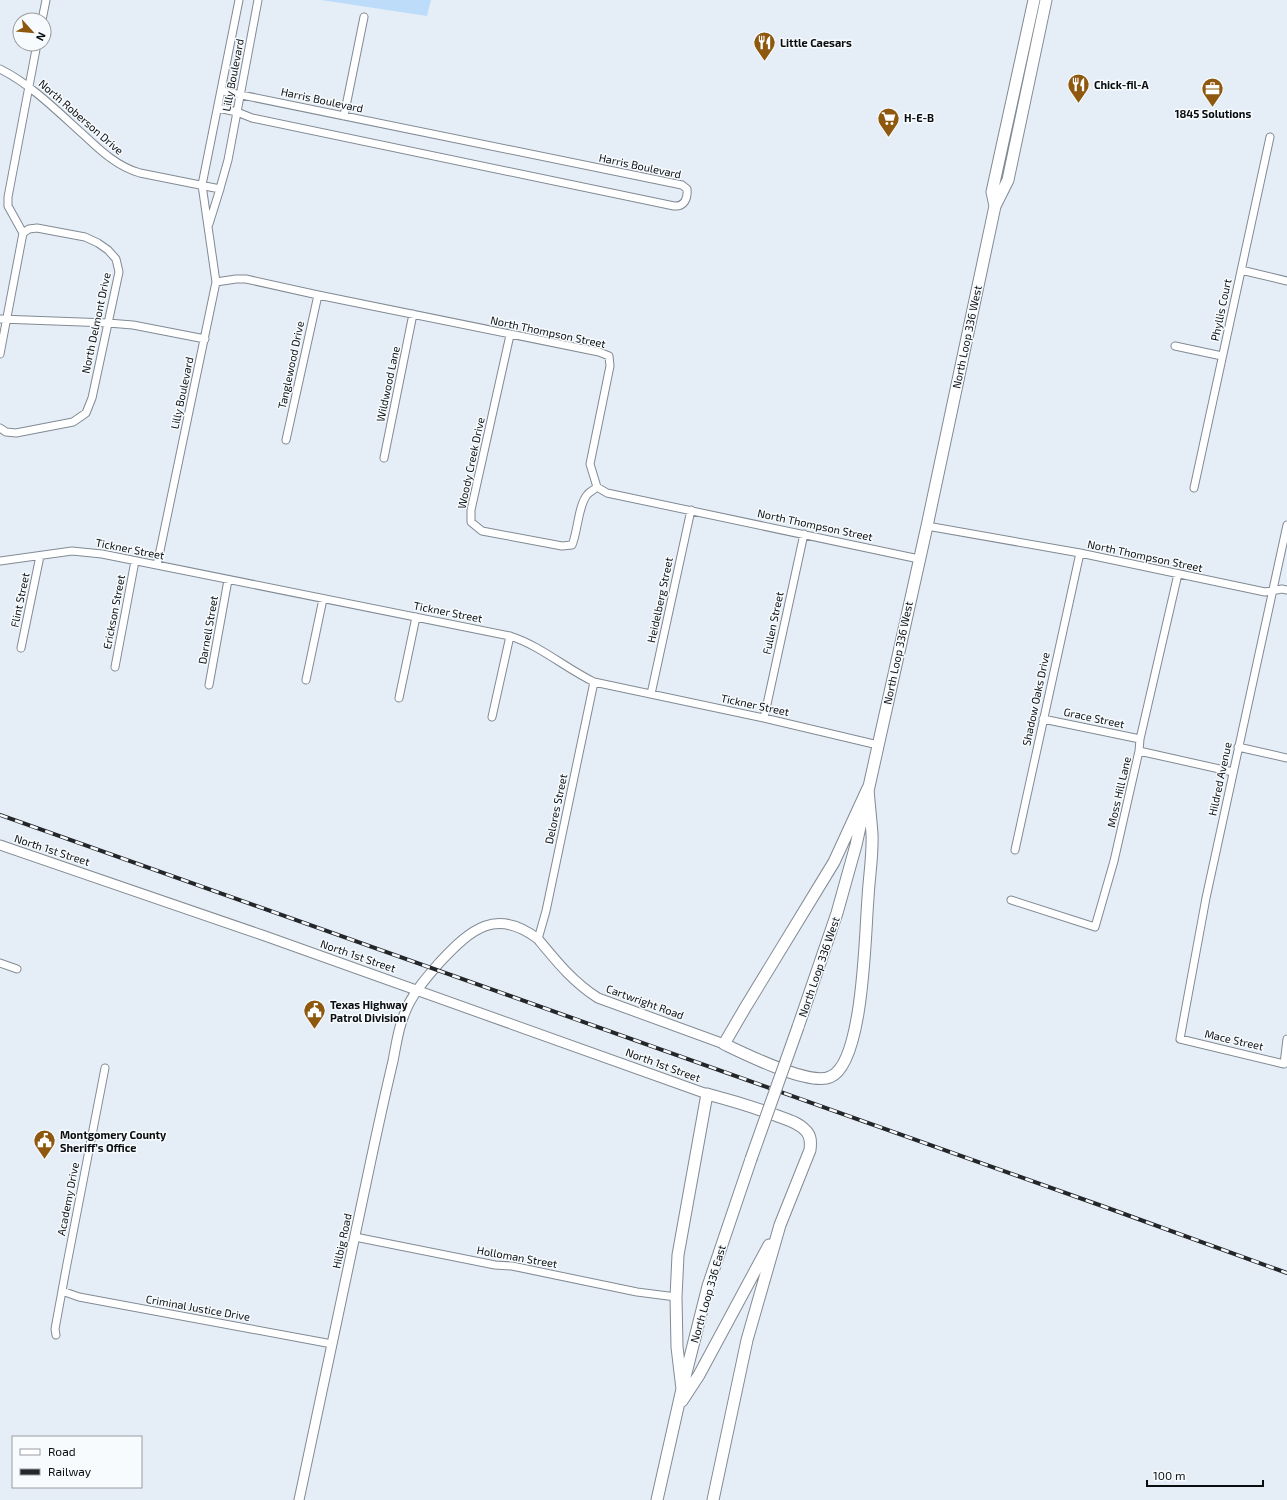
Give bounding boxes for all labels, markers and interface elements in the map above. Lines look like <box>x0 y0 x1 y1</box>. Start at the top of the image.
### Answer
north arrow <box>12 12 52 52</box>
text: N <box>34 30 49 43</box>
restaurant icon: Little Caesars <box>751 30 777 63</box>
place label: Little Caesars <box>780 36 852 49</box>
street label: Lilly Boulevard <box>219 38 246 112</box>
restaurant icon: Chick-fil-A <box>1065 72 1091 105</box>
office icon: 1845 Solutions <box>1200 75 1226 108</box>
street label: North Roberson Drive <box>36 76 126 157</box>
place label: Chick-fil-A <box>1094 78 1149 91</box>
street label: Harris Boulevard <box>280 84 364 115</box>
supermarket icon: H-E-B <box>876 105 902 138</box>
place label: 1845 Solutions <box>1175 107 1251 120</box>
place label: H-E-B <box>904 111 934 124</box>
street label: Harris Boulevard <box>598 150 682 181</box>
street label: North Delmont Drive <box>78 271 113 375</box>
street label: Phyllis Court <box>1208 278 1233 342</box>
street label: North Loop 336 West <box>949 284 984 390</box>
street label: North Thompson Street <box>489 313 607 350</box>
street label: Tanglewood Drive <box>275 320 306 410</box>
street label: Wildwood Lane <box>373 345 402 423</box>
street label: Lilly Boulevard <box>168 356 196 430</box>
street label: Woody Creek Drive <box>454 416 487 510</box>
street label: North Thompson Street <box>756 506 874 543</box>
street label: Tickner Street <box>95 535 166 562</box>
street label: North Thompson Street <box>1086 537 1204 574</box>
street label: Heidelberg Street <box>644 556 675 644</box>
street label: Flint Street <box>7 571 32 628</box>
street label: Erickson Street <box>100 574 127 650</box>
street label: Fullen Street <box>760 590 786 655</box>
street label: Darnell Street <box>195 595 220 665</box>
street label: Tickner Street <box>413 598 484 625</box>
street label: North Loop 336 West <box>880 600 915 706</box>
street label: Shadow Oaks Drive <box>1019 651 1052 747</box>
street label: Tickner Street <box>720 691 790 718</box>
street label: Grace Street <box>1063 705 1126 730</box>
street label: Hildred Avenue <box>1205 741 1234 817</box>
street label: Moss Hill Lane <box>1104 755 1133 829</box>
street label: Delores Street <box>542 773 569 845</box>
street label: North 1st Street <box>13 831 92 868</box>
street label: North Loop 336 West <box>795 915 842 1019</box>
street label: North 1st Street <box>319 937 397 974</box>
street label: Cartwright Road <box>605 981 686 1022</box>
public building icon: Texas Highway Patrol Division <box>302 998 328 1031</box>
place label: Texas Highway Patrol Division <box>330 998 409 1024</box>
street label: Mace Street <box>1203 1026 1265 1053</box>
street label: North 1st Street <box>624 1045 702 1084</box>
public building icon: Montgomery County Sheriff's Office <box>31 1128 57 1161</box>
place label: Montgomery County Sheriff's Office <box>60 1128 167 1154</box>
street label: Academy Drive <box>54 1161 81 1237</box>
street label: Hilbig Road <box>329 1212 354 1270</box>
street label: Holloman Street <box>476 1243 558 1270</box>
street label: North Loop 336 East <box>687 1243 728 1344</box>
street label: Criminal Justice Drive <box>145 1292 251 1323</box>
legend <box>12 1436 142 1488</box>
text: Road <box>48 1444 76 1458</box>
scale bar <box>1147 1462 1263 1488</box>
text: Railway <box>48 1464 92 1478</box>
text: 100 m <box>1153 1468 1185 1482</box>

